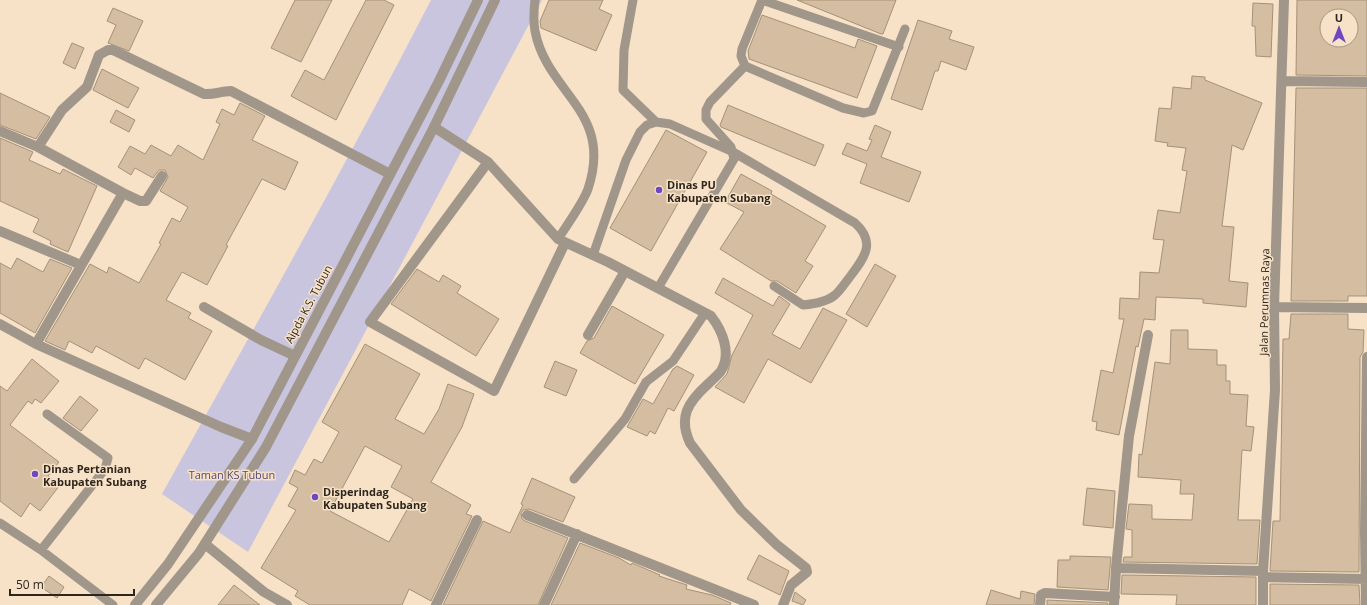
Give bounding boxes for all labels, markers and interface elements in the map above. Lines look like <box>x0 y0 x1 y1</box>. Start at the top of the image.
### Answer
north arrow <box>1319 8 1359 48</box>
text: U <box>1335 10 1343 25</box>
place label: Dinas PU Kabupaten Subang <box>667 177 771 205</box>
marker: Dinas PU Kabupaten Subang <box>654 185 664 195</box>
street label: Jalan Perumnas Raya <box>1256 248 1272 357</box>
street label: Aipda K.S. Tubun <box>281 262 335 346</box>
place label: Dinas Pertanian Kabupaten Subang <box>43 461 147 489</box>
park label: Taman KS Tubun <box>189 467 275 482</box>
marker: Dinas Pertanian Kabupaten Subang <box>30 469 40 479</box>
place label: Disperindag Kabupaten Subang <box>323 484 427 512</box>
marker: Disperindag Kabupaten Subang <box>310 492 320 502</box>
scale bar <box>10 571 134 597</box>
text: 50 m <box>16 576 44 593</box>

